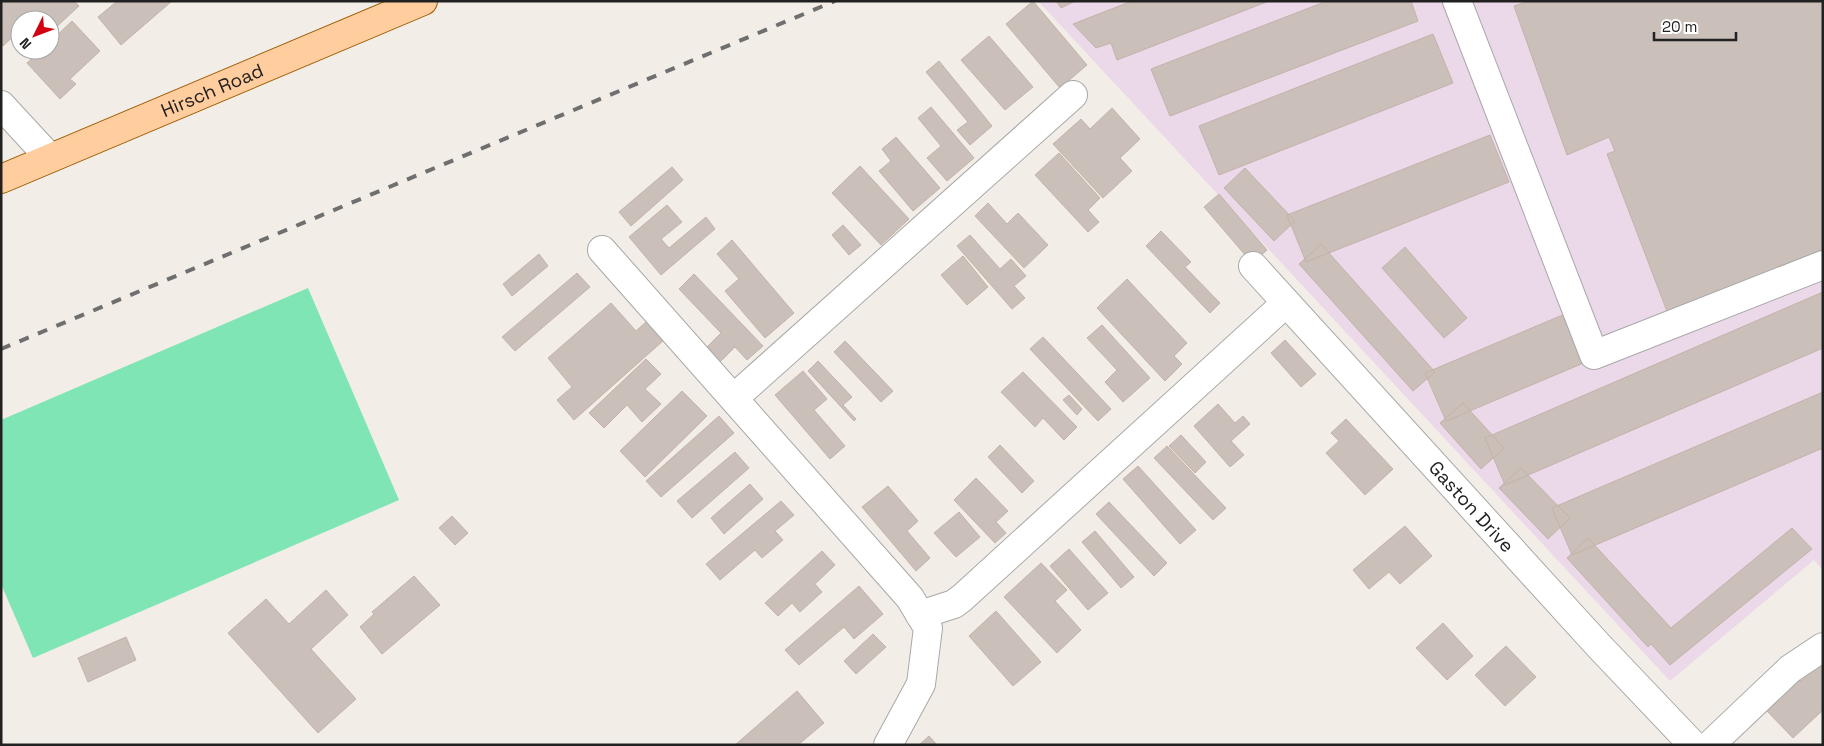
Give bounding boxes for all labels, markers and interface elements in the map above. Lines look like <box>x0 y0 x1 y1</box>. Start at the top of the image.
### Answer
north arrow <box>10 10 60 60</box>
scale bar <box>1654 10 1736 42</box>
text: 20 m <box>1662 17 1697 36</box>
text: N <box>16 34 35 53</box>
street label: Hirsch Road <box>157 57 267 123</box>
street label: Gaston Drive <box>1424 455 1520 557</box>

